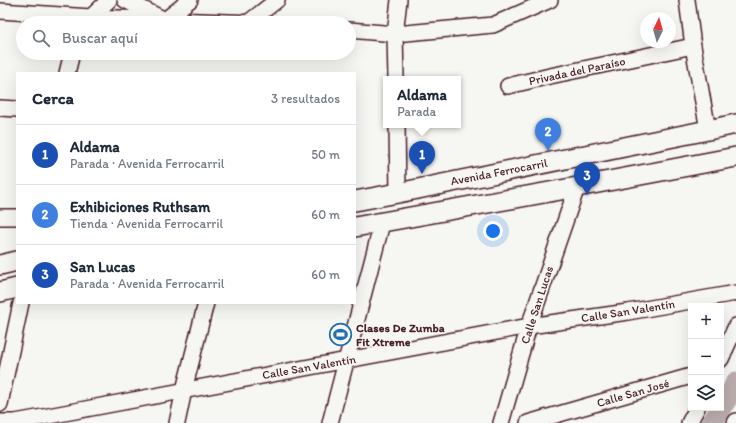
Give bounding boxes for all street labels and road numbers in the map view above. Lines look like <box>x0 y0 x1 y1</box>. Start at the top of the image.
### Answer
street label: Privada del Paraíso <box>527 54 627 88</box>
street label: Avenida Ferrocarril <box>449 156 549 188</box>
street label: Calle San Lucas <box>518 264 556 346</box>
street label: Calle San Valentín <box>580 297 676 325</box>
street label: Calle San Valentín <box>261 352 357 382</box>
street label: Calle San José <box>595 376 671 410</box>

